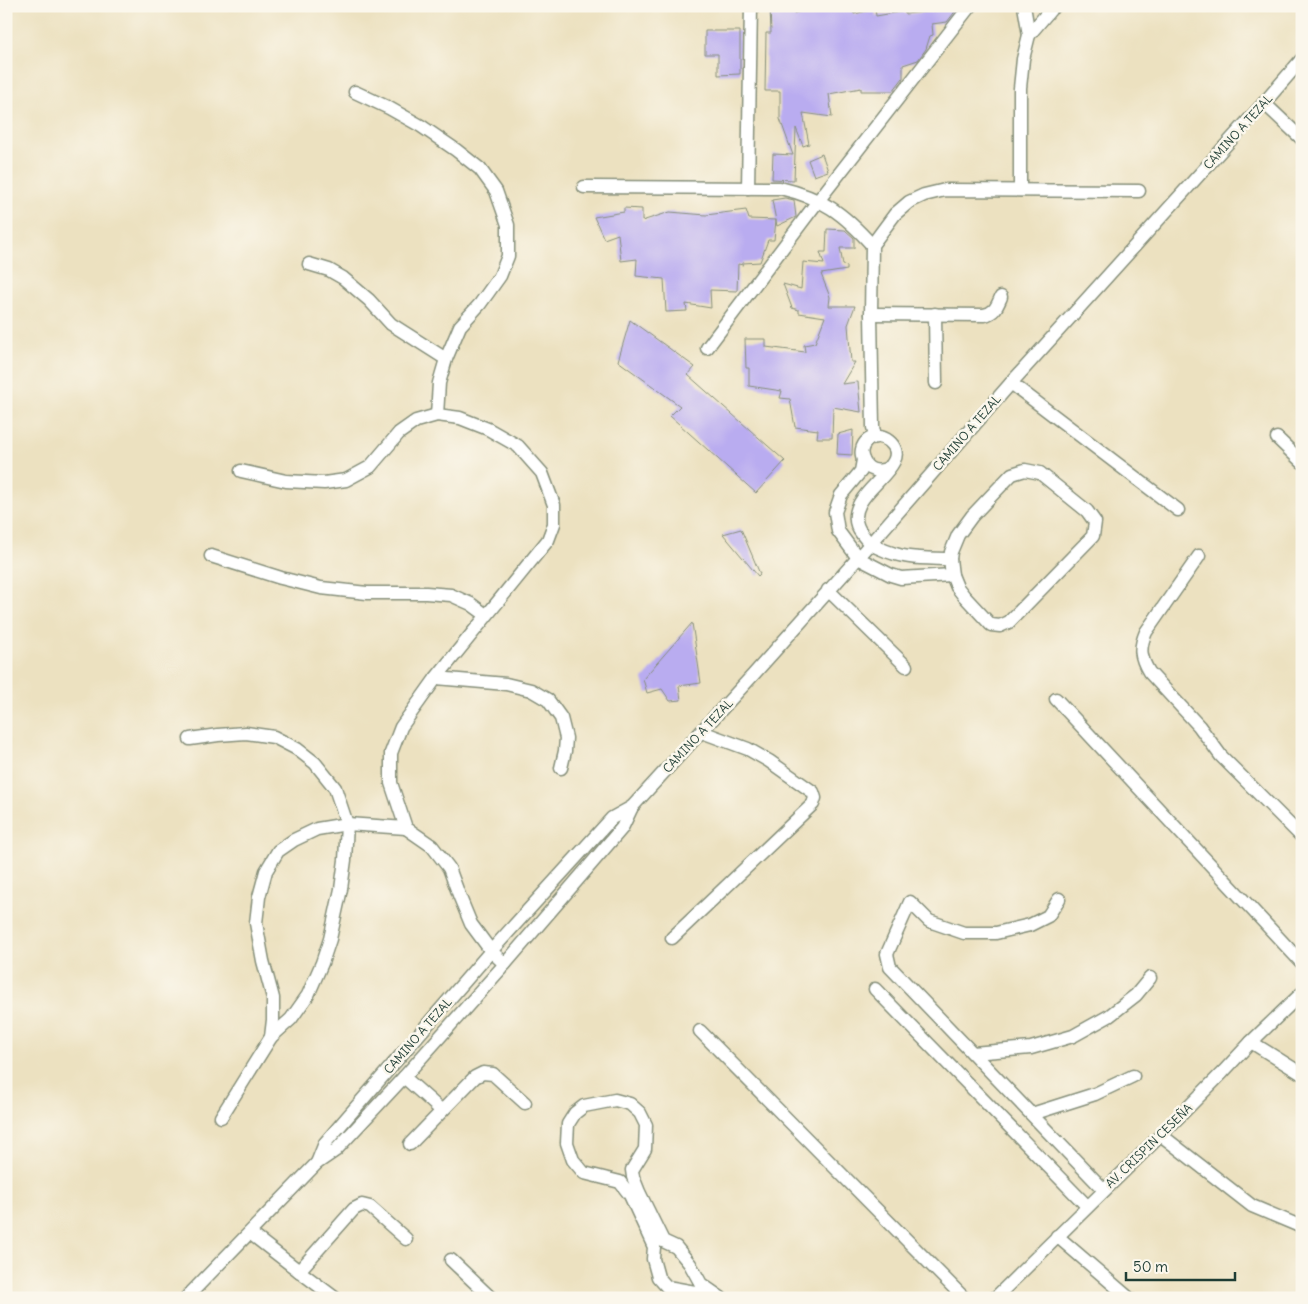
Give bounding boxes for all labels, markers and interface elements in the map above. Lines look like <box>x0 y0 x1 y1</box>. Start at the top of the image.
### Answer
street label: CAMINO A TEZAL <box>1200 91 1276 172</box>
street label: CAMINO A TEZAL <box>929 391 1004 474</box>
street label: CAMINO A TEZAL <box>659 695 736 776</box>
street label: CAMINO A TEZAL <box>380 994 455 1077</box>
street label: AV. CRISPIN CESEÑA <box>1102 1100 1195 1191</box>
scale bar <box>1126 1249 1234 1281</box>
text: 50 m <box>1133 1257 1168 1276</box>

